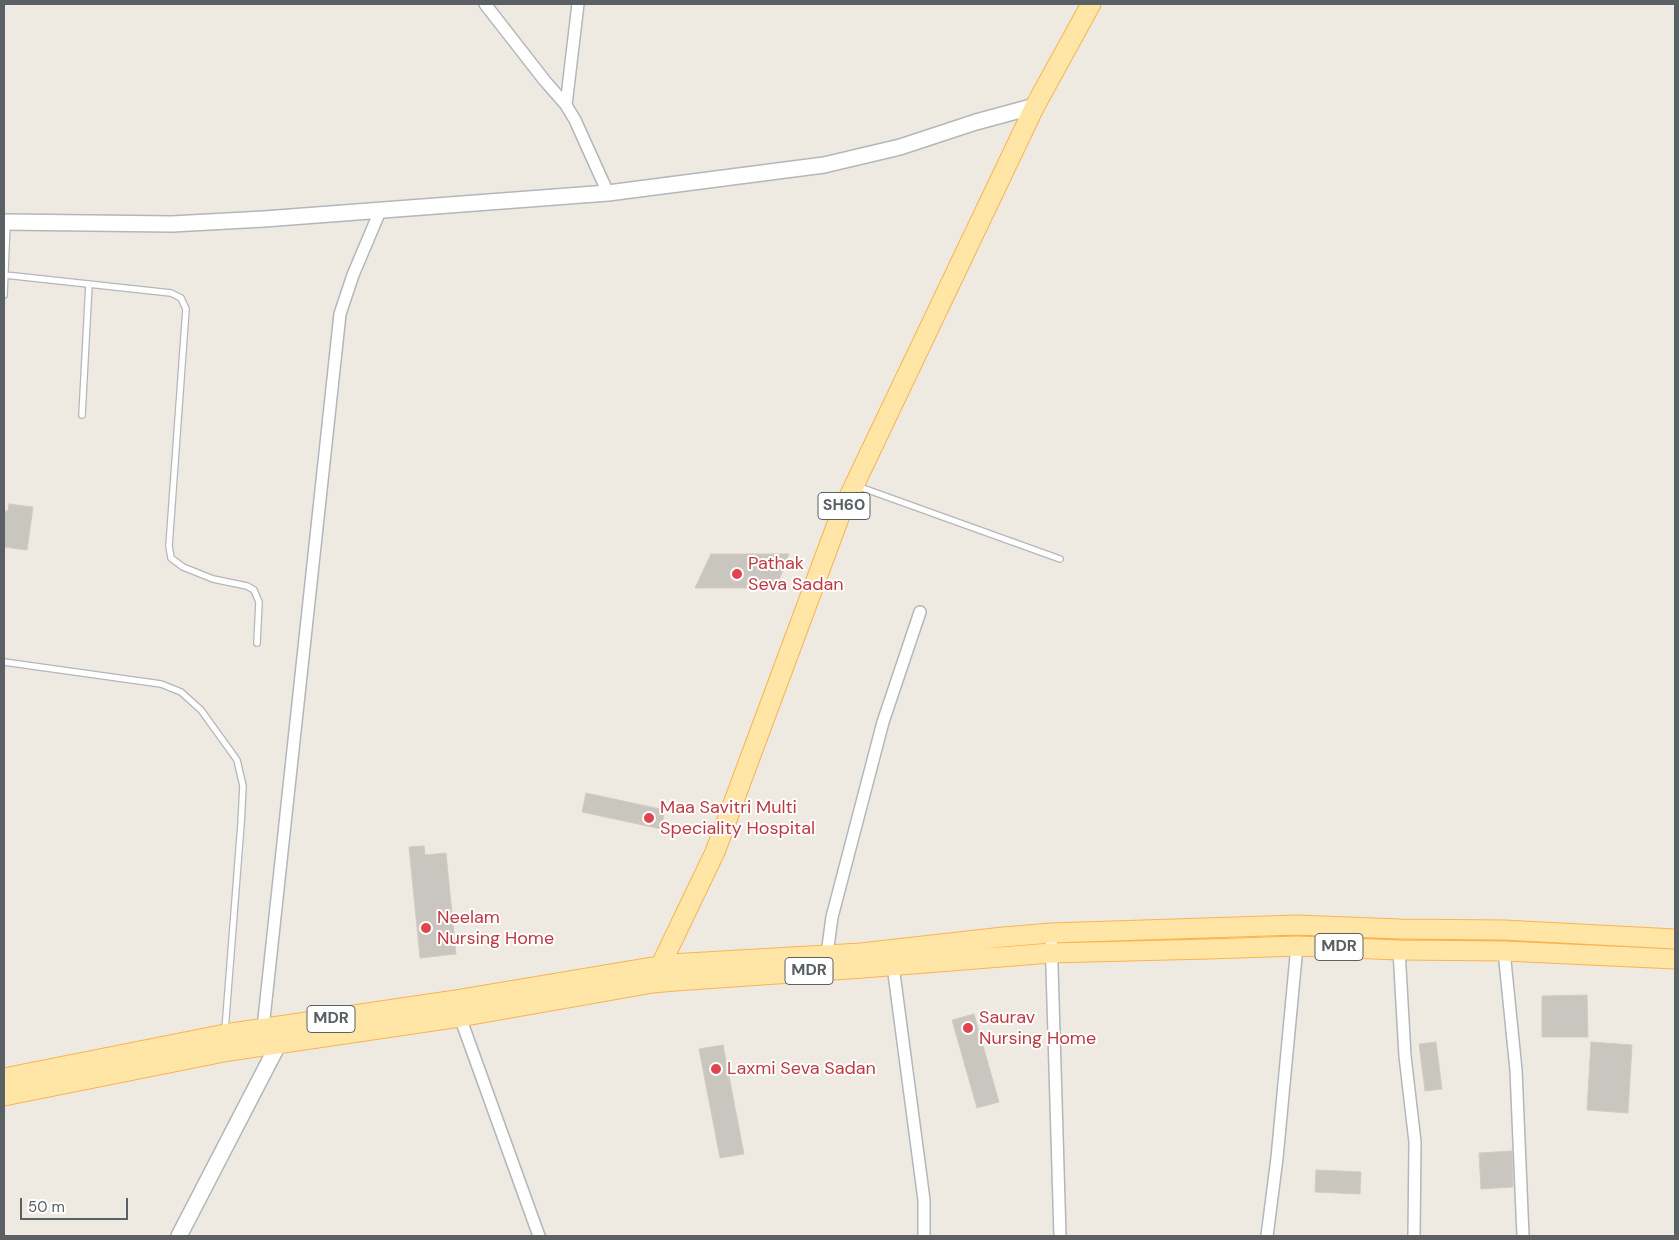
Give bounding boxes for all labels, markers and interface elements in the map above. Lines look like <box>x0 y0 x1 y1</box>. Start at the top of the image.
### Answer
road number: SH60 <box>818 492 870 520</box>
place label: Pathak Seva Sadan <box>748 553 844 596</box>
marker: Pathak Seva Sadan <box>730 567 744 581</box>
place label: Maa Savitri Multi Speciality Hospital <box>660 797 815 840</box>
marker: Maa Savitri Multi Speciality Hospital <box>642 811 656 825</box>
place label: Neelam Nursing Home <box>437 907 554 950</box>
marker: Neelam Nursing Home <box>419 921 433 935</box>
road number: MDR <box>1315 934 1363 960</box>
road number: MDR <box>785 958 833 984</box>
road number: MDR <box>307 1006 355 1032</box>
place label: Saurav Nursing Home <box>979 1007 1096 1050</box>
marker: Saurav Nursing Home <box>961 1021 975 1035</box>
place label: Laxmi Seva Sadan <box>727 1058 876 1080</box>
marker: Laxmi Seva Sadan <box>709 1062 723 1076</box>
scale bar <box>22 1188 130 1220</box>
text: 50 m <box>28 1197 65 1217</box>

